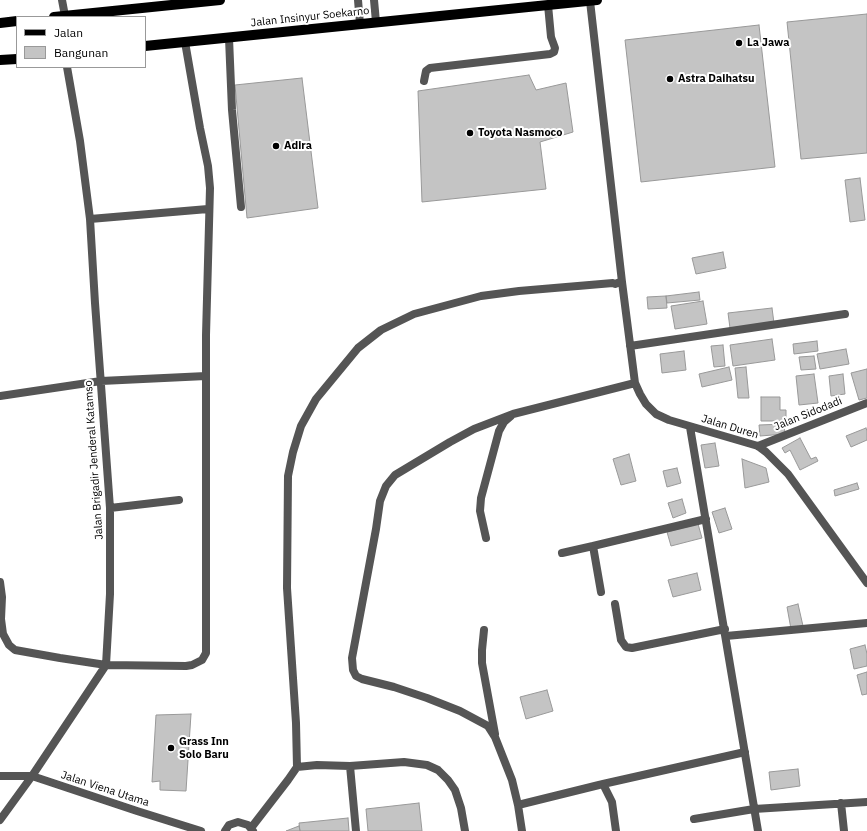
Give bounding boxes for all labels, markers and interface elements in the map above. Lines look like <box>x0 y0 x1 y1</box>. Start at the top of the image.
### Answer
street label: Jalan Insinyur Soekarno <box>250 4 370 30</box>
legend <box>16 16 146 68</box>
text: Jalan <box>54 25 83 40</box>
place label: La Jawa <box>747 36 789 50</box>
marker: La Jawa <box>734 38 744 48</box>
text: Bangunan <box>54 45 108 60</box>
place label: Astra Daihatsu <box>678 72 754 86</box>
marker: Astra Daihatsu <box>665 74 675 84</box>
place label: Toyota Nasmoco <box>478 126 562 140</box>
marker: Toyota Nasmoco <box>465 128 475 138</box>
place label: Adira <box>284 139 312 153</box>
marker: Adira <box>271 141 281 151</box>
street label: Jalan Brigadir Jenderal Katamso <box>82 380 106 540</box>
street label: Jalan Sidodadi <box>772 394 844 434</box>
street label: Jalan Duren <box>700 412 760 442</box>
place label: Grass Inn Solo Baru <box>179 735 229 761</box>
marker: Grass Inn Solo Baru <box>166 743 176 753</box>
street label: Jalan Viena Utama <box>59 768 151 810</box>

